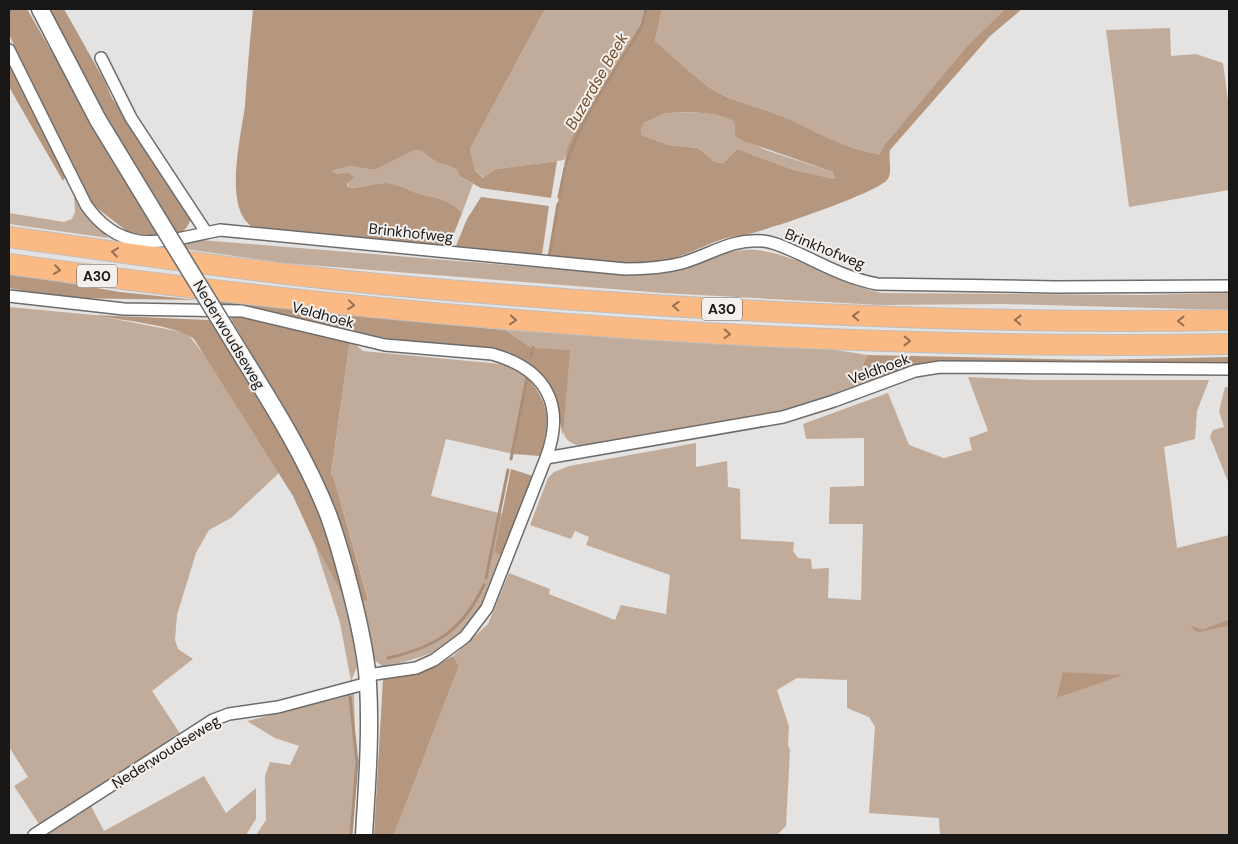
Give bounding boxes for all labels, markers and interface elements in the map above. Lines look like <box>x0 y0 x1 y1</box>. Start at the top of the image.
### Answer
water label: Buzerdse Beek <box>560 28 633 134</box>
street label: Brinkhofweg <box>368 219 454 247</box>
street label: Brinkhofweg <box>782 224 868 274</box>
one-way arrow <box>111 247 119 258</box>
road number: A30 <box>77 264 117 288</box>
one-way arrow <box>53 265 61 275</box>
street label: Nederwoudseweg <box>188 277 270 393</box>
street label: Veldhoek <box>290 297 357 333</box>
road number: A30 <box>702 298 742 320</box>
one-way arrow <box>347 299 355 310</box>
one-way arrow <box>672 300 680 311</box>
one-way arrow <box>851 311 859 321</box>
one-way arrow <box>509 314 517 325</box>
one-way arrow <box>1014 315 1022 325</box>
one-way arrow <box>1176 316 1184 326</box>
one-way arrow <box>724 329 732 339</box>
one-way arrow <box>904 336 912 347</box>
street label: Veldhoek <box>846 349 913 389</box>
street label: Nederwoudseweg <box>108 711 224 793</box>

